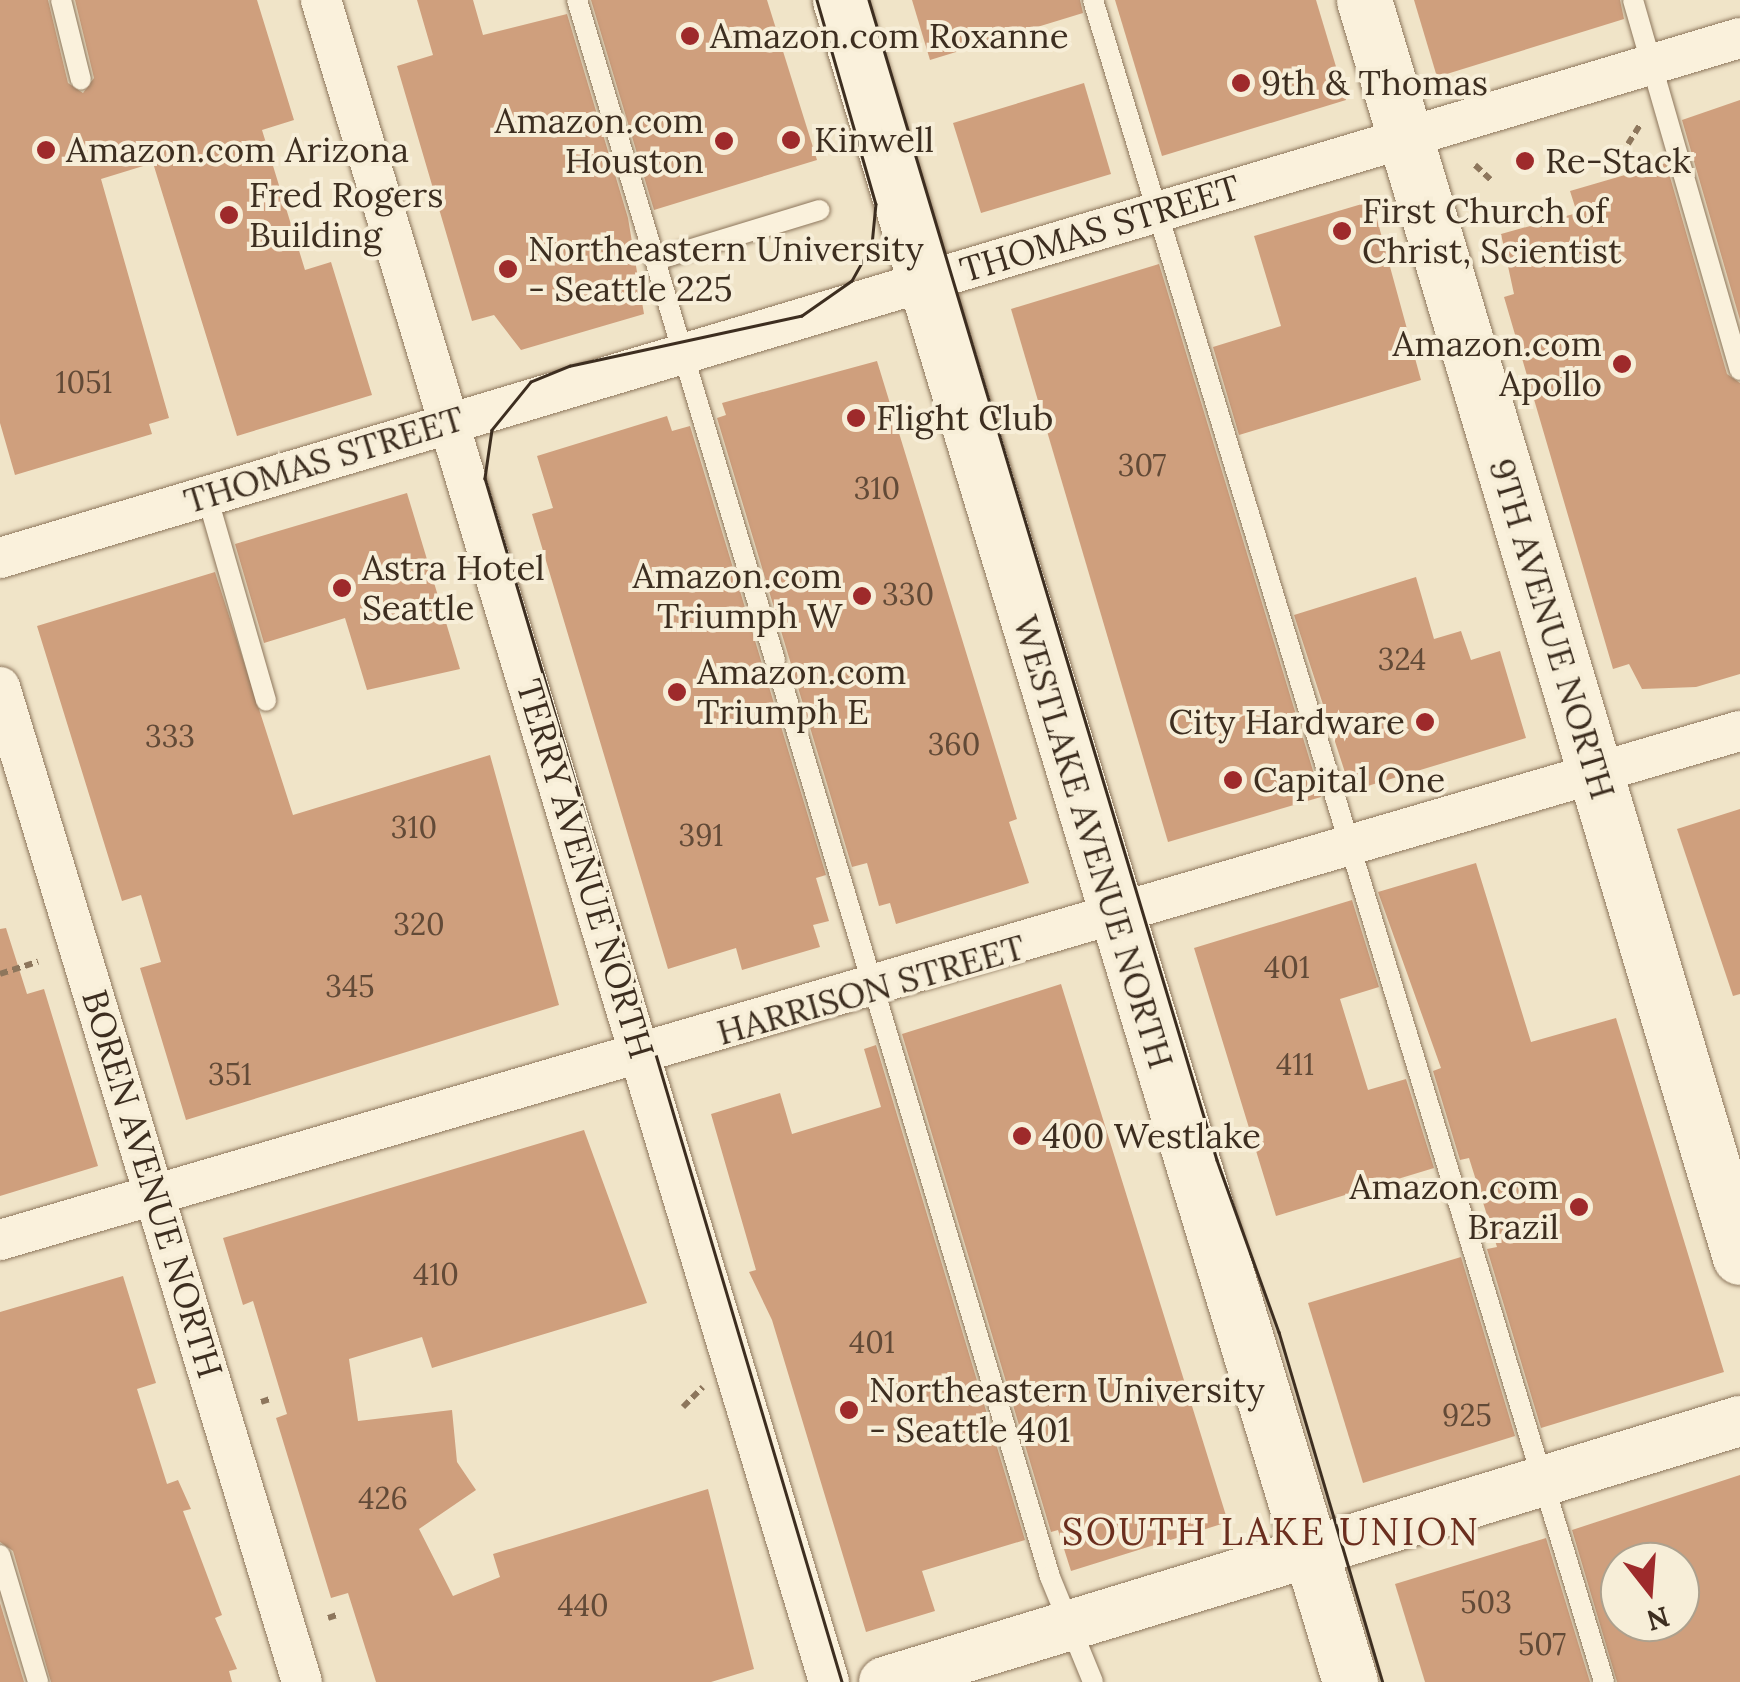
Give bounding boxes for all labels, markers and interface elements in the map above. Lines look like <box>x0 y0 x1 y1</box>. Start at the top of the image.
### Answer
place label: Amazon.com Roxanne <box>710 15 1069 57</box>
marker: Amazon.com Roxanne <box>679 25 701 47</box>
place label: 9th & Thomas <box>1261 62 1488 104</box>
marker: 9th & Thomas <box>1230 72 1252 94</box>
place label: Amazon.com Houston <box>495 100 704 182</box>
place label: Kinwell <box>814 119 934 161</box>
marker: Kinwell <box>778 127 804 153</box>
place label: Amazon.com Arizona <box>66 129 409 171</box>
marker: Amazon.com Houston <box>713 130 735 152</box>
marker: Amazon.com Arizona <box>35 139 57 161</box>
place label: Re-Stack <box>1545 140 1691 182</box>
marker: Re-Stack <box>1514 150 1536 172</box>
street label: THOMAS STREET <box>955 166 1245 292</box>
place label: Fred Rogers Building <box>249 174 443 256</box>
place label: First Church of Christ, Scientist <box>1362 190 1622 272</box>
marker: Fred Rogers Building <box>218 204 240 226</box>
marker: First Church of Christ, Scientist <box>1331 220 1353 242</box>
place label: Northeastern University - Seattle 225 <box>528 228 924 310</box>
marker: Northeastern University - Seattle 225 <box>497 258 519 280</box>
place label: Amazon.com Apollo <box>1393 323 1602 405</box>
marker: Amazon.com Apollo <box>1611 353 1633 375</box>
house number: 1051 <box>56 364 112 400</box>
street label: THOMAS STREET <box>179 397 469 523</box>
place label: Flight Club <box>876 397 1053 439</box>
marker: Flight Club <box>845 407 867 429</box>
house number: 307 <box>1118 447 1166 483</box>
street label: 9TH AVENUE NORTH <box>1480 454 1624 804</box>
house number: 310 <box>854 470 900 506</box>
place label: Astra Hotel Seattle <box>362 547 545 629</box>
place label: Amazon.com Triumph W <box>633 555 842 637</box>
house number: 330 <box>882 576 934 612</box>
marker: Astra Hotel Seattle <box>331 577 353 599</box>
marker: Amazon.com Triumph W <box>851 585 873 607</box>
street label: WESTLAKE AVENUE NORTH <box>1004 611 1182 1073</box>
house number: 324 <box>1378 641 1426 677</box>
place label: Amazon.com Triumph E <box>697 651 906 733</box>
street label: TERRY AVENUE NORTH <box>507 675 663 1063</box>
marker: Amazon.com Triumph E <box>666 681 688 703</box>
place label: City Hardware <box>1168 701 1405 743</box>
marker: City Hardware <box>1414 711 1436 733</box>
house number: 333 <box>145 718 195 754</box>
house number: 360 <box>928 726 980 762</box>
place label: Capital One <box>1253 759 1445 801</box>
marker: Capital One <box>1222 769 1244 791</box>
house number: 310 <box>391 809 437 845</box>
house number: 391 <box>679 817 723 853</box>
house number: 320 <box>393 906 445 942</box>
street label: HARRISON STREET <box>712 926 1030 1054</box>
house number: 401 <box>1264 949 1310 985</box>
house number: 345 <box>325 968 375 1004</box>
street label: BOREN AVENUE NORTH <box>73 985 231 1383</box>
house number: 411 <box>1276 1046 1314 1082</box>
house number: 351 <box>208 1056 252 1092</box>
place label: 400 Westlake <box>1042 1115 1261 1157</box>
marker: 400 Westlake <box>1011 1125 1033 1147</box>
place label: Amazon.com Brazil <box>1350 1166 1559 1248</box>
marker: Amazon.com Brazil <box>1568 1196 1590 1218</box>
house number: 410 <box>413 1256 459 1292</box>
house number: 401 <box>849 1324 895 1360</box>
place label: Northeastern University - Seattle 401 <box>869 1369 1265 1451</box>
house number: 925 <box>1442 1397 1492 1433</box>
marker: Northeastern University - Seattle 401 <box>838 1399 860 1421</box>
house number: 426 <box>358 1480 408 1516</box>
district label: SOUTH LAKE UNION <box>1062 1509 1480 1555</box>
north arrow <box>1600 1542 1700 1642</box>
house number: 503 <box>1460 1584 1512 1620</box>
house number: 440 <box>557 1587 609 1623</box>
text: N <box>1643 1598 1674 1639</box>
house number: 507 <box>1518 1626 1566 1662</box>

